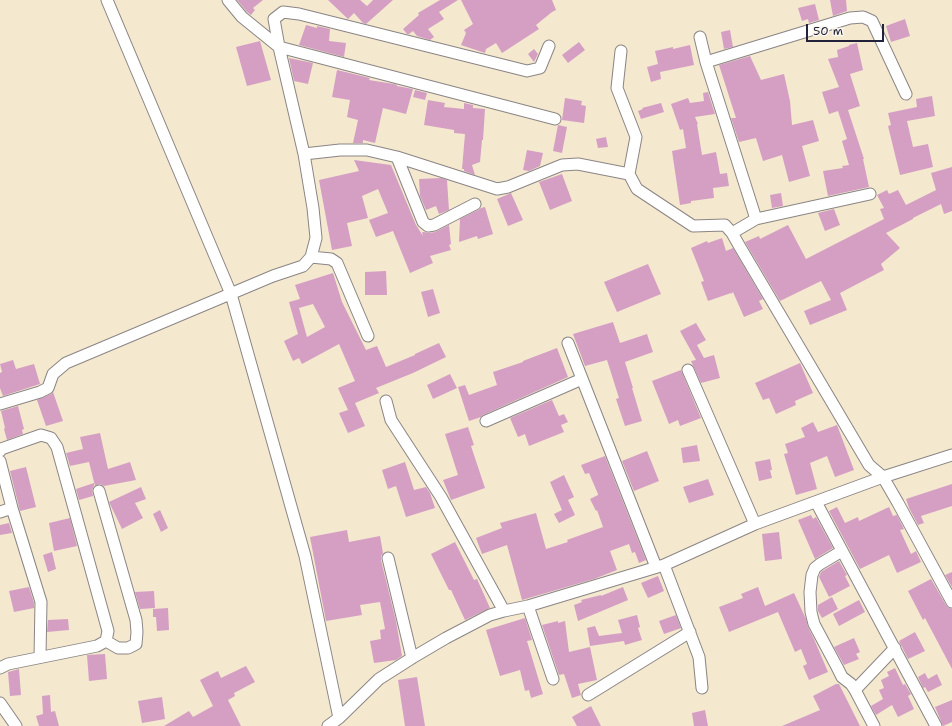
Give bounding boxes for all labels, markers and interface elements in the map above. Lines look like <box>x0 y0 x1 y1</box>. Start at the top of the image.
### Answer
scale bar <box>808 16 886 42</box>
text: 50 m <box>813 23 843 39</box>

